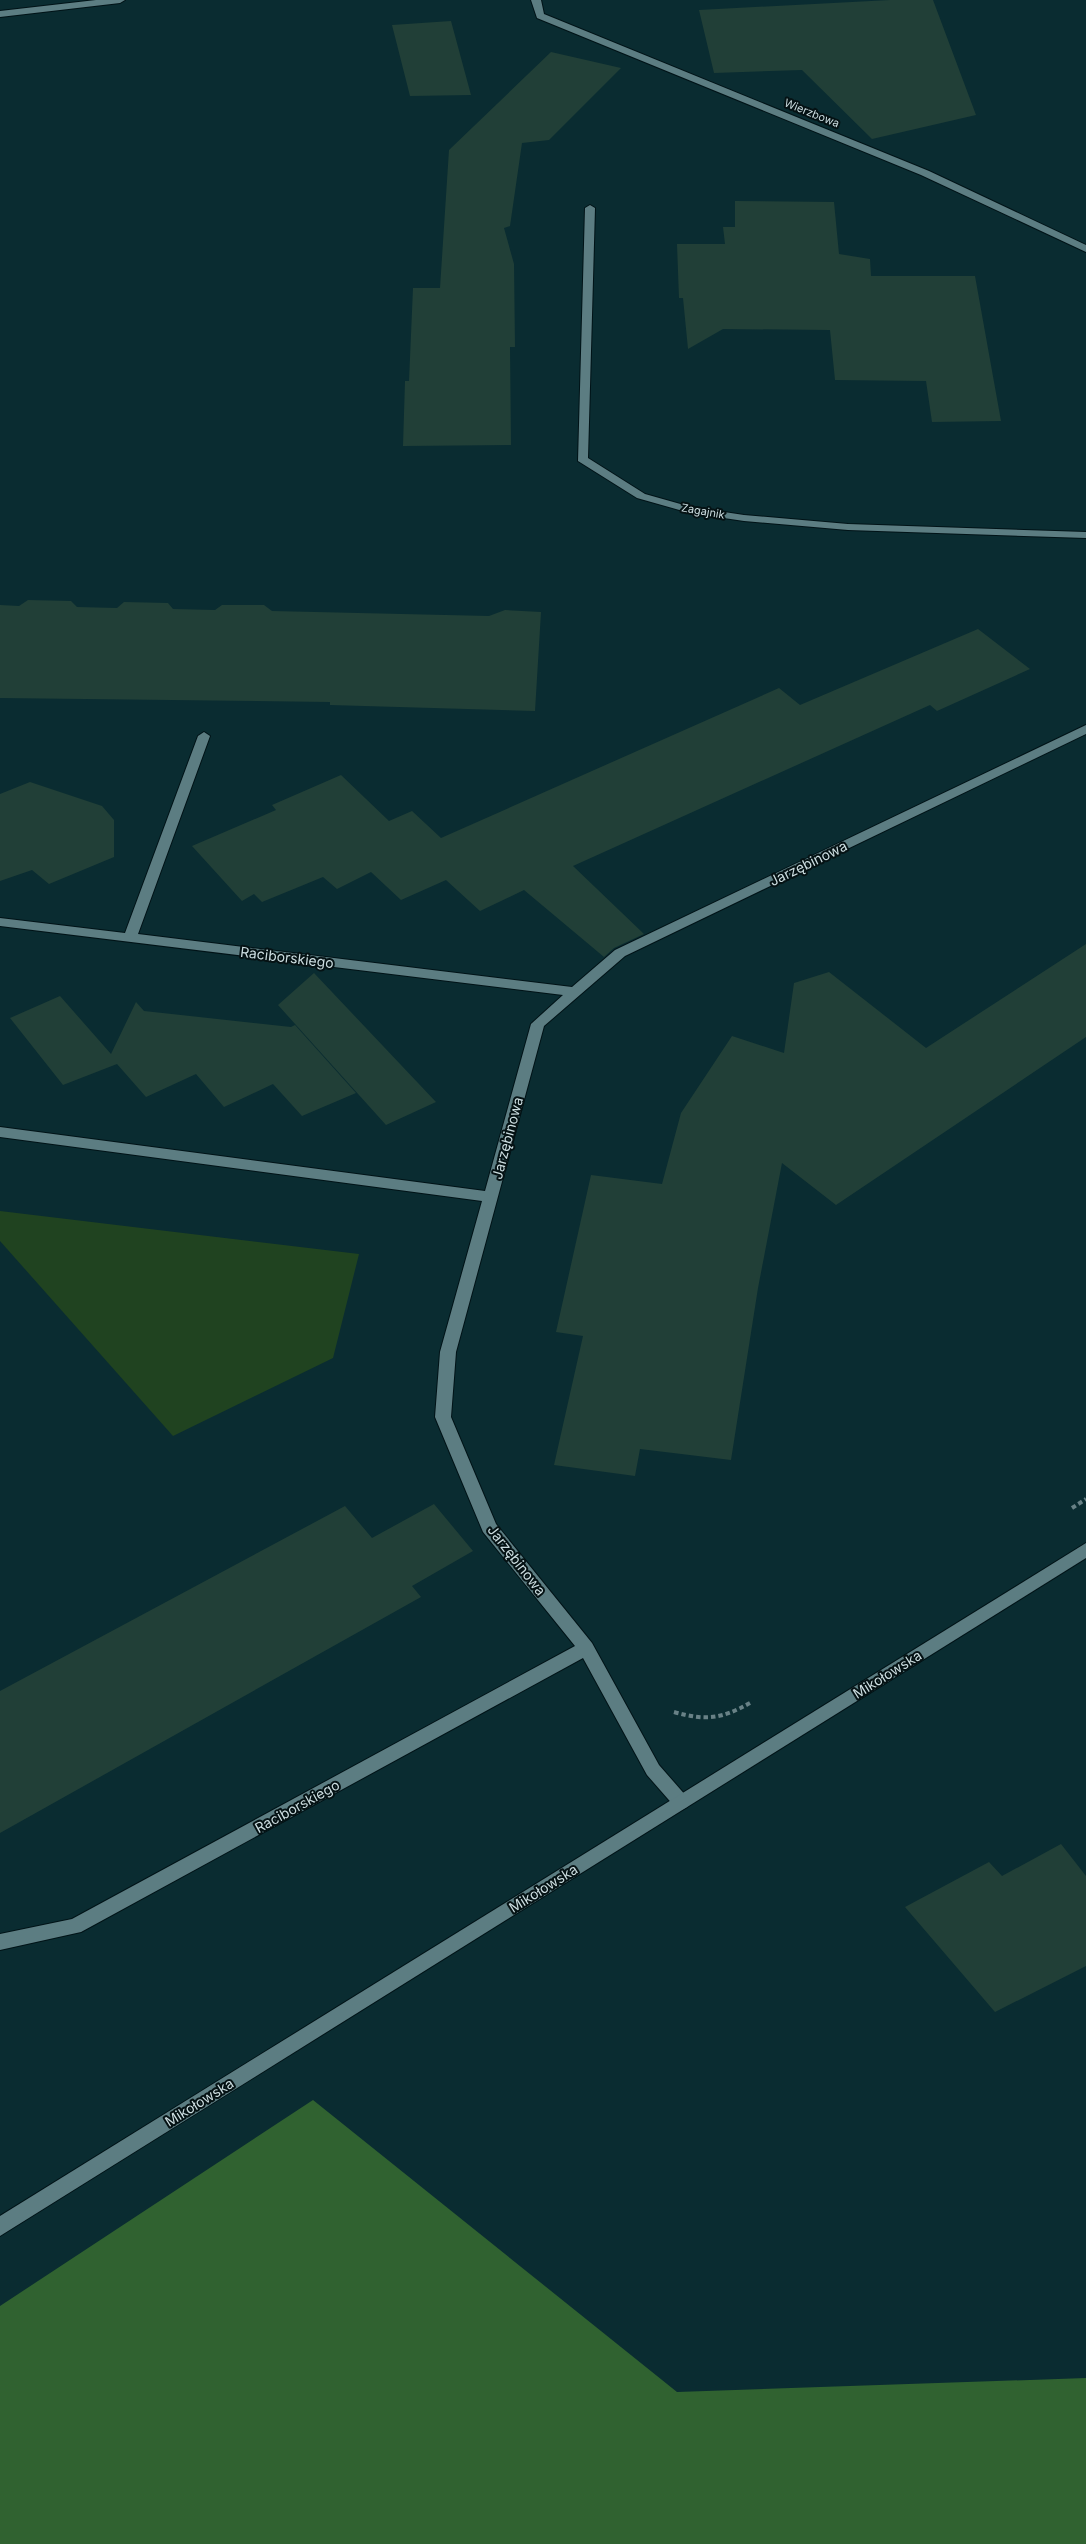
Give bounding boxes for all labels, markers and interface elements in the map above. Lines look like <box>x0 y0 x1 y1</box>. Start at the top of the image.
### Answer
street label: Wierzbowa <box>782 96 842 130</box>
street label: Zagajnik <box>680 500 726 522</box>
street label: Jarzębinowa <box>766 837 850 889</box>
street label: Raciborskiego <box>239 943 335 971</box>
street label: Jarzębinowa <box>488 1095 526 1181</box>
street label: Jarzębinowa <box>484 1521 550 1599</box>
street label: Mikołowska <box>850 1646 924 1702</box>
street label: Raciborskiego <box>252 1776 342 1836</box>
street label: Mikołowska <box>506 1860 580 1916</box>
street label: Mikołowska <box>162 2074 236 2130</box>

